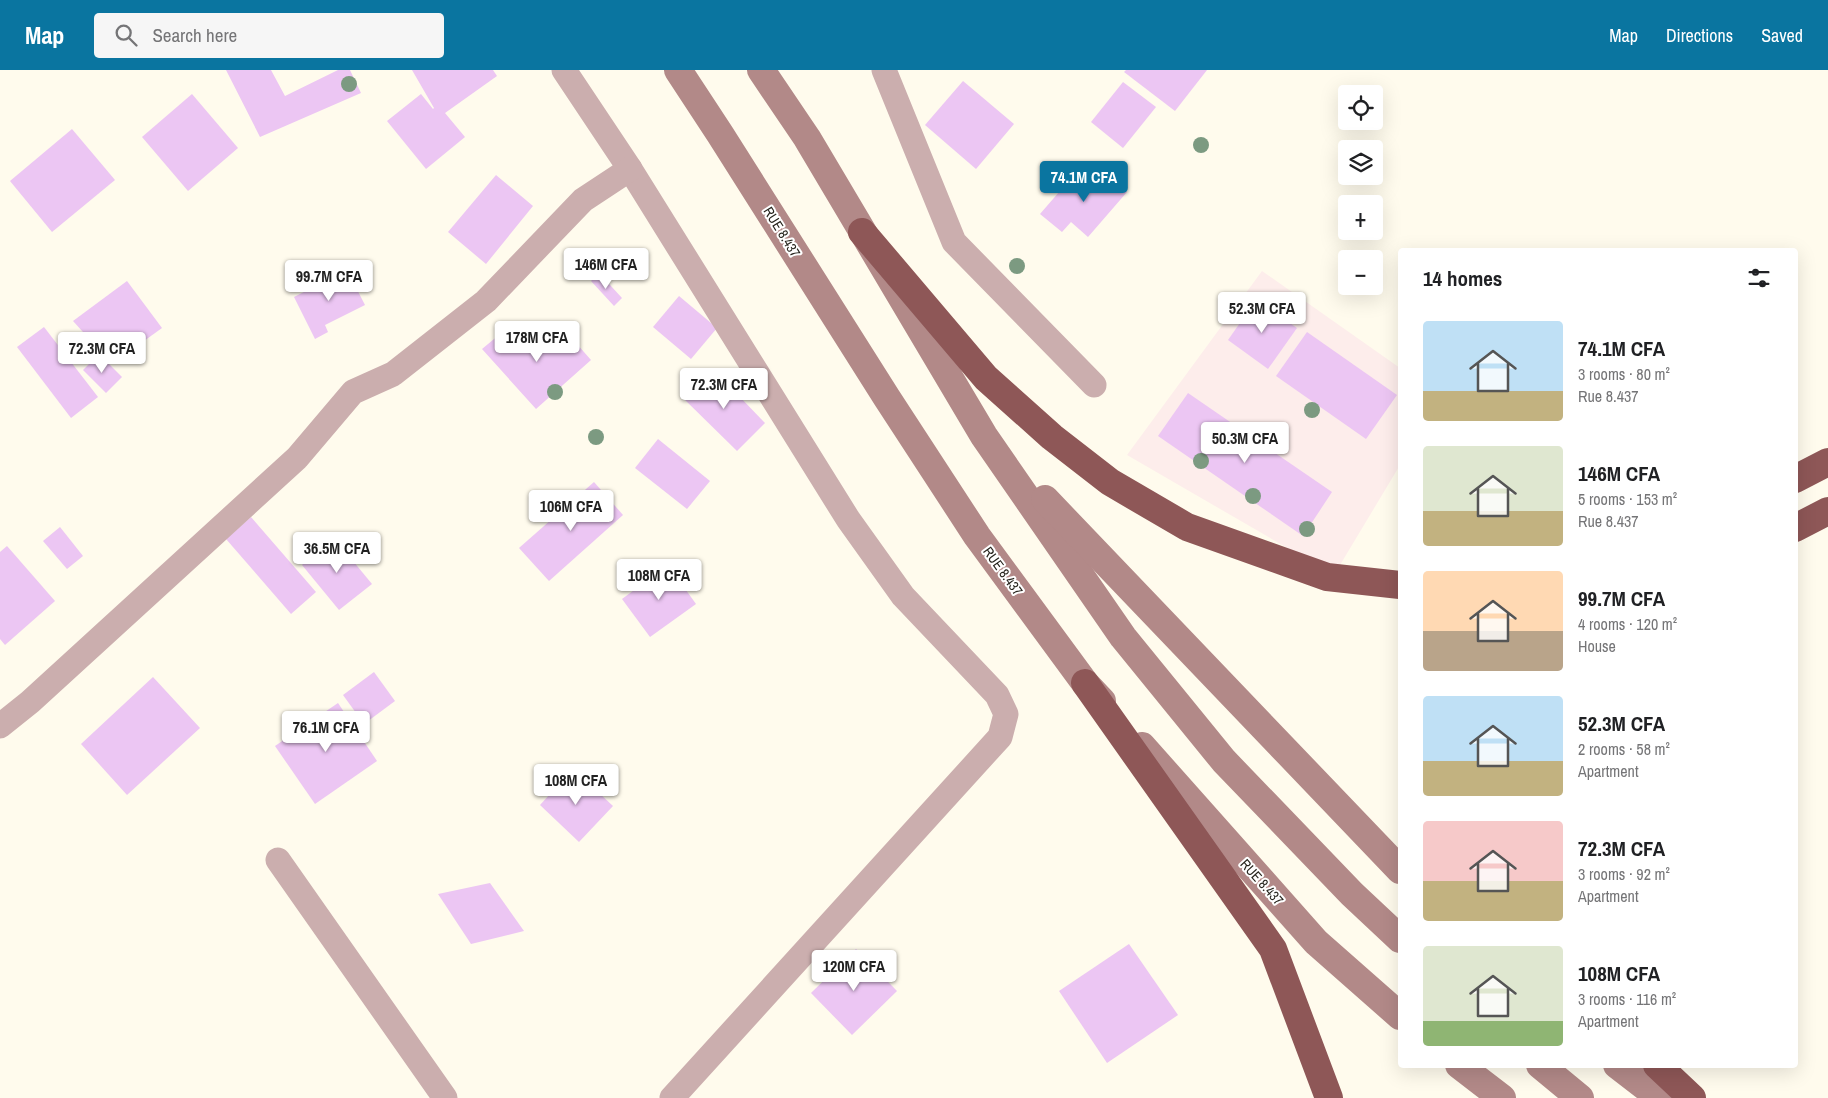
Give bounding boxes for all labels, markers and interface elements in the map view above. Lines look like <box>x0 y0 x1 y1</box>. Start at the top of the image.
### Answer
search box <box>94 13 444 58</box>
text: Map <box>25 19 64 51</box>
icon: search <box>112 21 140 49</box>
text: Search here <box>152 22 237 48</box>
text: Map <box>1609 23 1638 48</box>
text: Directions <box>1666 23 1733 48</box>
text: Saved <box>1761 23 1803 48</box>
map controls <box>1338 85 1383 295</box>
button: locate <box>1338 85 1383 130</box>
button: layers <box>1338 140 1383 185</box>
pin: 74.1M CFA <box>1027 160 1141 203</box>
text: 74.1M CFA <box>1051 166 1117 188</box>
button: + <box>1338 195 1383 240</box>
street label: RUE 8.437 <box>759 203 805 261</box>
pin: 146M CFA <box>554 248 658 290</box>
button: − <box>1338 250 1383 295</box>
text: 146M CFA <box>575 253 637 275</box>
pin: 99.7M CFA <box>272 260 386 302</box>
text: 14 homes <box>1423 264 1502 293</box>
icon: filters <box>1745 264 1773 292</box>
text: 99.7M CFA <box>296 265 362 287</box>
pin: 52.3M CFA <box>1205 292 1319 334</box>
text: 52.3M CFA <box>1229 297 1295 319</box>
pin: 178M CFA <box>485 320 589 363</box>
text: 178M CFA <box>506 326 568 348</box>
pin: 72.3M CFA <box>45 332 159 374</box>
text: 74.1M CFA <box>1578 334 1665 363</box>
text: 72.3M CFA <box>69 337 135 359</box>
icon: home <box>1463 341 1523 401</box>
text: 3 rooms · 80 m² <box>1578 363 1670 385</box>
pin: 72.3M CFA <box>667 368 781 410</box>
text: 72.3M CFA <box>691 373 757 395</box>
text: Rue 8.437 <box>1578 385 1639 407</box>
pin: 50.3M CFA <box>1188 422 1302 464</box>
text: 50.3M CFA <box>1212 427 1278 449</box>
text: 146M CFA <box>1578 459 1660 488</box>
icon: home <box>1463 466 1523 526</box>
text: 5 rooms · 153 m² <box>1578 488 1677 510</box>
pin: 106M CFA <box>519 490 623 532</box>
text: 106M CFA <box>540 495 602 517</box>
text: Rue 8.437 <box>1578 510 1639 532</box>
pin: 36.5M CFA <box>280 532 394 574</box>
text: 36.5M CFA <box>304 537 370 559</box>
street label: RUE 8.437 <box>979 543 1027 599</box>
pin: 108M CFA <box>607 558 711 601</box>
text: 108M CFA <box>628 564 690 586</box>
text: 99.7M CFA <box>1578 584 1665 613</box>
icon: home <box>1463 591 1523 651</box>
text: 4 rooms · 120 m² <box>1578 613 1677 635</box>
text: House <box>1578 635 1616 657</box>
text: 52.3M CFA <box>1578 709 1665 738</box>
pin: 76.1M CFA <box>269 710 383 753</box>
text: 76.1M CFA <box>293 716 359 738</box>
icon: home <box>1463 716 1523 776</box>
text: 2 rooms · 58 m² <box>1578 738 1670 760</box>
text: Apartment <box>1578 760 1639 782</box>
pin: 108M CFA <box>524 764 628 806</box>
text: 108M CFA <box>545 769 607 791</box>
text: 72.3M CFA <box>1578 834 1665 863</box>
icon: home <box>1463 841 1523 901</box>
street label: RUE 8.437 <box>1237 855 1287 909</box>
text: 3 rooms · 92 m² <box>1578 863 1670 885</box>
text: Apartment <box>1578 885 1639 907</box>
pin: 120M CFA <box>802 950 906 992</box>
text: 120M CFA <box>823 955 885 977</box>
text: 108M CFA <box>1578 959 1660 988</box>
icon: home <box>1463 966 1523 1026</box>
text: 3 rooms · 116 m² <box>1578 988 1676 1010</box>
text: Apartment <box>1578 1010 1639 1032</box>

